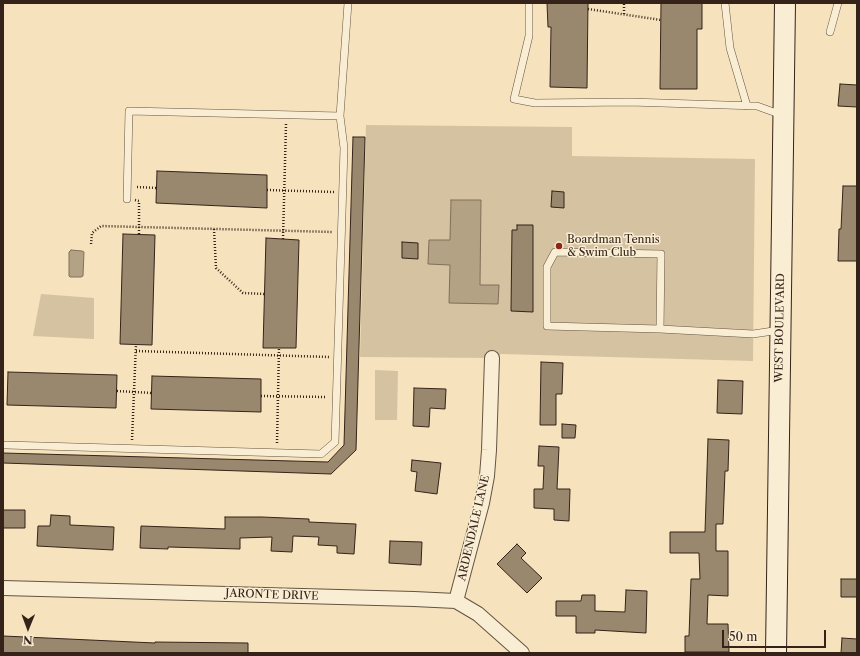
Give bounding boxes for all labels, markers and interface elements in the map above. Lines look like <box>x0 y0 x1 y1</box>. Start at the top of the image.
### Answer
place label: Boardman Tennis & Swim Club <box>567 233 660 259</box>
marker: Boardman Tennis & Swim Club <box>554 241 564 251</box>
street label: WEST BOULEVARD <box>772 273 788 383</box>
street label: ARDENDALE LANE <box>455 474 493 582</box>
street label: JARONTE DRIVE <box>225 587 319 603</box>
north arrow <box>8 608 48 648</box>
scale bar <box>724 622 828 648</box>
text: 50 m <box>729 629 758 644</box>
text: N <box>23 633 33 647</box>

